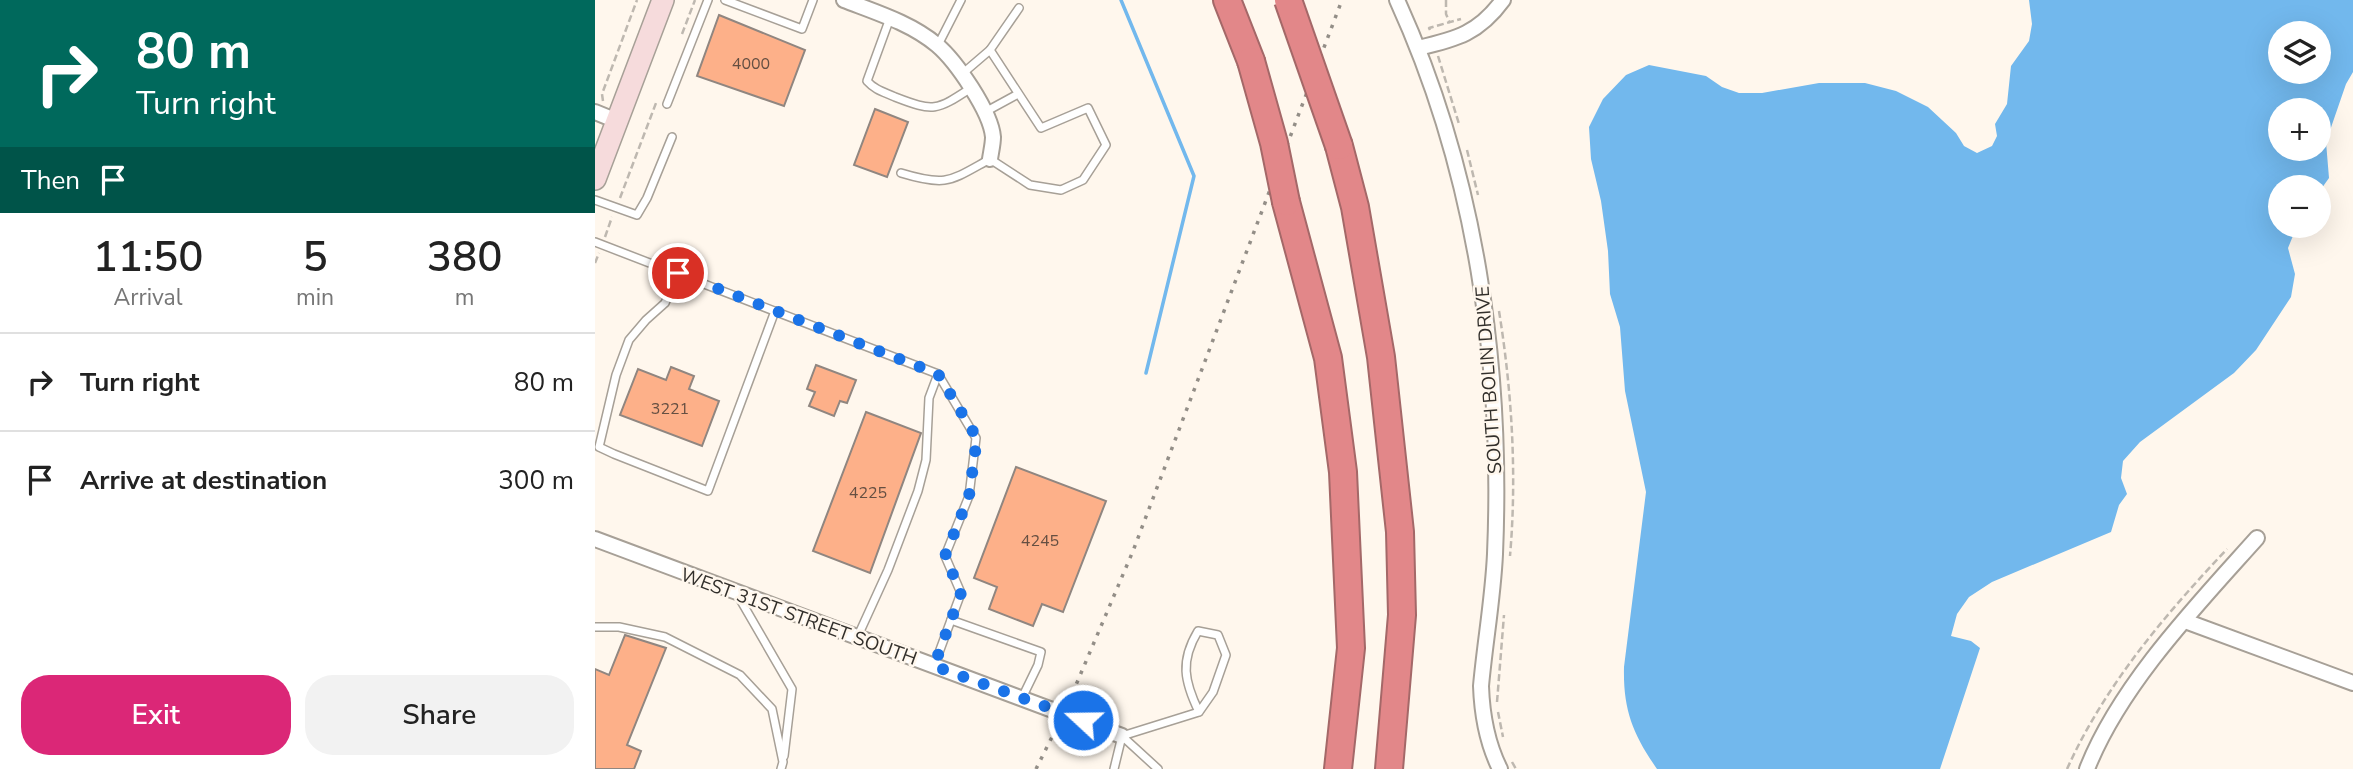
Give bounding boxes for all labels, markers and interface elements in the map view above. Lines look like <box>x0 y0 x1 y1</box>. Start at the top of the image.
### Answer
text: 80 m <box>136 18 251 85</box>
map controls <box>2268 21 2331 238</box>
button: layers <box>2268 21 2331 84</box>
icon: right <box>21 28 112 119</box>
house number: 4000 <box>732 53 770 75</box>
text: Turn right <box>136 82 276 125</box>
button: + <box>2268 98 2331 161</box>
icon: arrive <box>94 161 132 199</box>
text: Then <box>21 163 80 198</box>
button: − <box>2268 175 2331 238</box>
text: 11:50 <box>93 229 203 286</box>
text: 5 <box>302 229 328 286</box>
text: 380 <box>427 229 502 286</box>
pin <box>648 243 708 303</box>
icon: arrive <box>659 254 697 292</box>
text: Arrival <box>113 282 183 313</box>
text: min <box>296 282 334 313</box>
text: m <box>455 282 474 313</box>
street label: SOUTH BOLIN DRIVE <box>1469 285 1509 475</box>
icon: right <box>21 363 59 401</box>
text: Turn right <box>80 365 199 400</box>
text: 80 m <box>514 365 574 400</box>
house number: 3221 <box>651 398 689 420</box>
icon: arrive <box>21 461 59 499</box>
text: Arrive at destination <box>80 463 327 498</box>
text: 300 m <box>498 463 574 498</box>
house number: 4225 <box>849 482 887 504</box>
house number: 4245 <box>1021 530 1059 552</box>
street label: WEST 31ST STREET SOUTH <box>677 562 920 672</box>
button: Exit <box>21 675 291 755</box>
button: Share <box>305 675 574 755</box>
position arrow <box>1046 683 1120 757</box>

